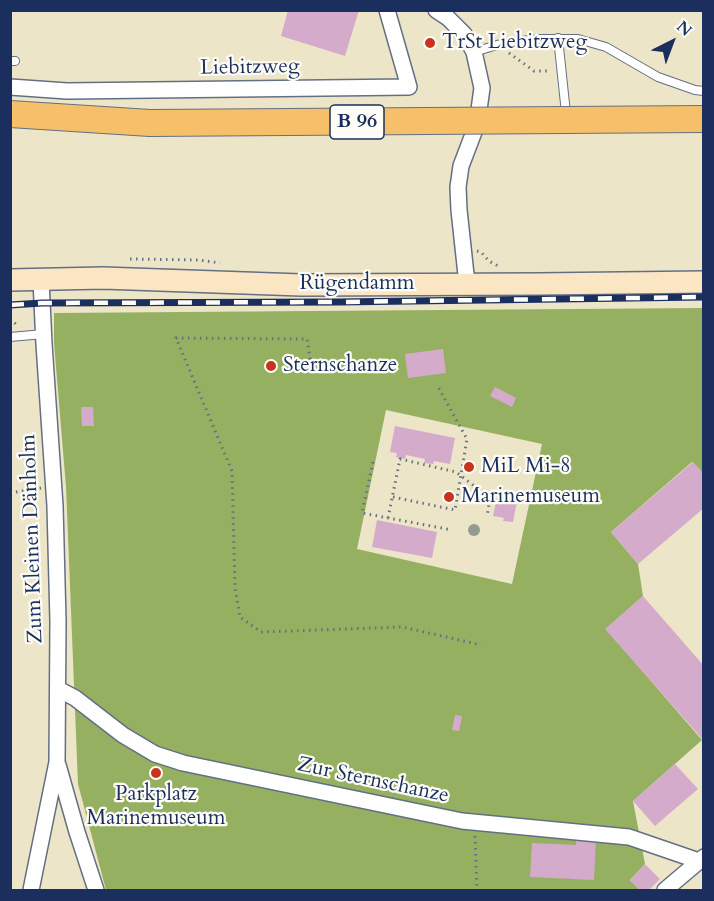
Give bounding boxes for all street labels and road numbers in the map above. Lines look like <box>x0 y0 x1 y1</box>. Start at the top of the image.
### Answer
street label: Liebitzweg <box>200 55 300 81</box>
road number: B 96 <box>330 105 384 139</box>
street label: Rügendamm <box>299 271 415 297</box>
street label: Zum Kleinen Dänholm <box>17 434 49 644</box>
street label: Zur Sternschanze <box>295 753 451 809</box>

